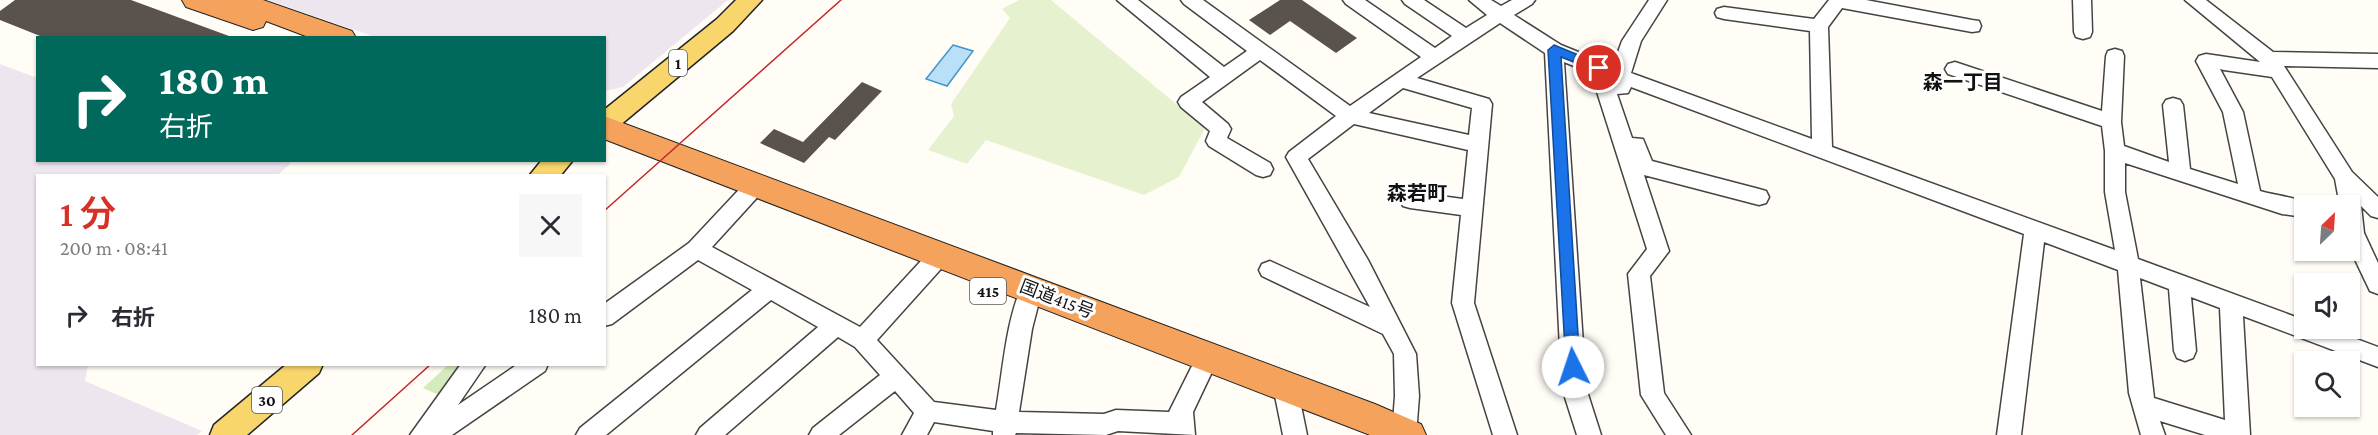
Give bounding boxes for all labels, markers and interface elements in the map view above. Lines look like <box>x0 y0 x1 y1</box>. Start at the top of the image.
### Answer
pin <box>1573 42 1624 93</box>
road number: 1 <box>669 50 687 76</box>
icon: arrive <box>1582 51 1615 84</box>
text: 180 m <box>159 56 268 103</box>
icon: right <box>60 60 138 138</box>
district label: 森一丁目 <box>1923 71 2003 93</box>
text: 右折 <box>159 112 213 142</box>
district label: 森若町 <box>1387 182 1447 204</box>
text: 1 分 <box>60 194 116 234</box>
button: close <box>519 194 582 257</box>
north arrow <box>2294 195 2360 261</box>
map controls <box>2294 195 2360 417</box>
text: 200 m · 08:41 <box>60 237 168 259</box>
button: sound <box>2294 273 2360 339</box>
street label: 国道415号 <box>1017 276 1097 322</box>
road number: 415 <box>970 278 1006 304</box>
icon: right <box>60 299 93 332</box>
text: 180 m <box>529 303 582 328</box>
text: 右折 <box>111 305 155 330</box>
position arrow <box>1541 335 1605 399</box>
button: search <box>2294 351 2360 417</box>
road number: 30 <box>252 387 282 413</box>

